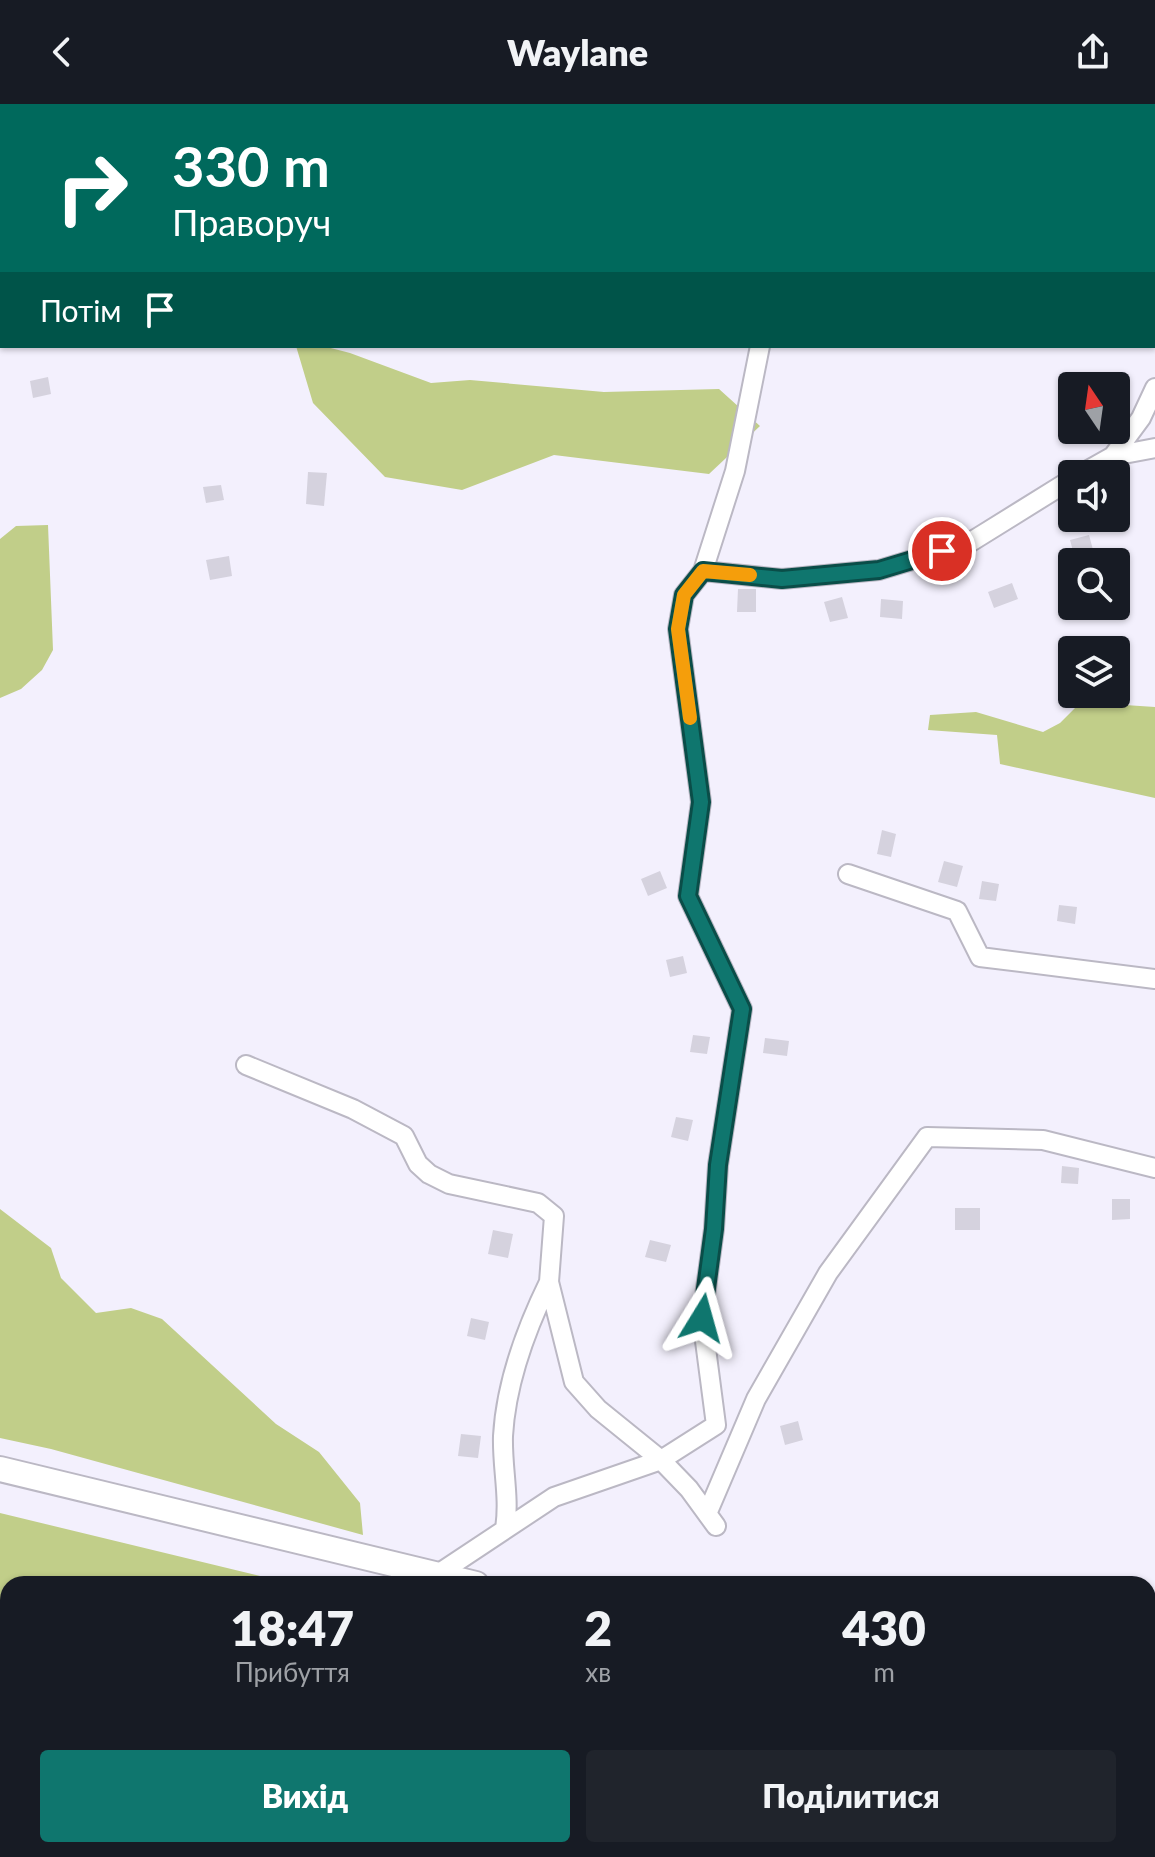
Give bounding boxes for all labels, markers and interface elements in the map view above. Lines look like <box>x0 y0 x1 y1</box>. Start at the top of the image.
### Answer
icon: back <box>40 30 84 74</box>
text: Waylane <box>507 30 648 74</box>
icon: share <box>1071 30 1115 74</box>
text: 330 m <box>172 132 330 199</box>
icon: right <box>40 136 144 240</box>
text: Праворуч <box>172 200 331 244</box>
icon: arrive <box>138 288 182 332</box>
text: Потім <box>40 292 122 328</box>
north arrow <box>1058 372 1130 444</box>
map controls <box>1058 372 1130 708</box>
button: sound <box>1058 460 1130 532</box>
pin <box>908 517 976 585</box>
icon: arrive <box>920 529 964 573</box>
button: search <box>1058 548 1130 620</box>
button: layers <box>1058 636 1130 708</box>
position arrow <box>660 1276 744 1360</box>
text: 18:47 <box>230 1599 354 1656</box>
text: 2 <box>584 1599 612 1656</box>
text: 430 <box>842 1599 926 1656</box>
text: Прибуття <box>235 1656 350 1688</box>
text: хв <box>585 1656 611 1688</box>
text: m <box>873 1656 895 1688</box>
button: Вихід <box>40 1750 570 1842</box>
button: Поділитися <box>586 1750 1116 1842</box>

